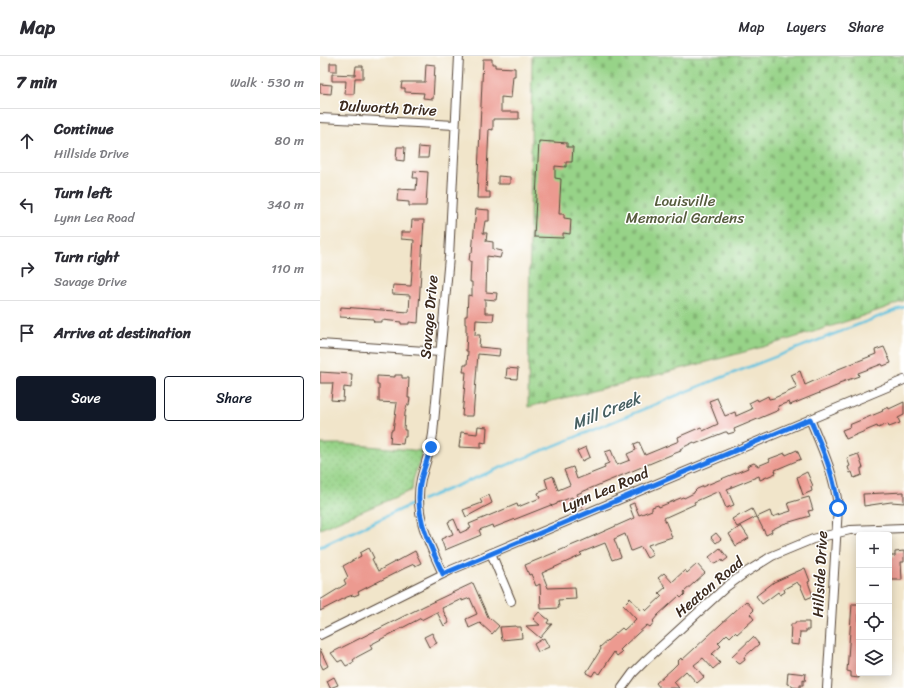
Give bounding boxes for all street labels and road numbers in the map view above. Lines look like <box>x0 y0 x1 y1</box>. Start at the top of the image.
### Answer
street label: Dulworth Drive <box>339 92 438 124</box>
street label: Savage Drive <box>412 274 446 360</box>
street label: Lynn Lea Road <box>557 459 654 520</box>
street label: Hillside Drive <box>805 530 835 618</box>
street label: Heaton Road <box>668 549 750 624</box>

